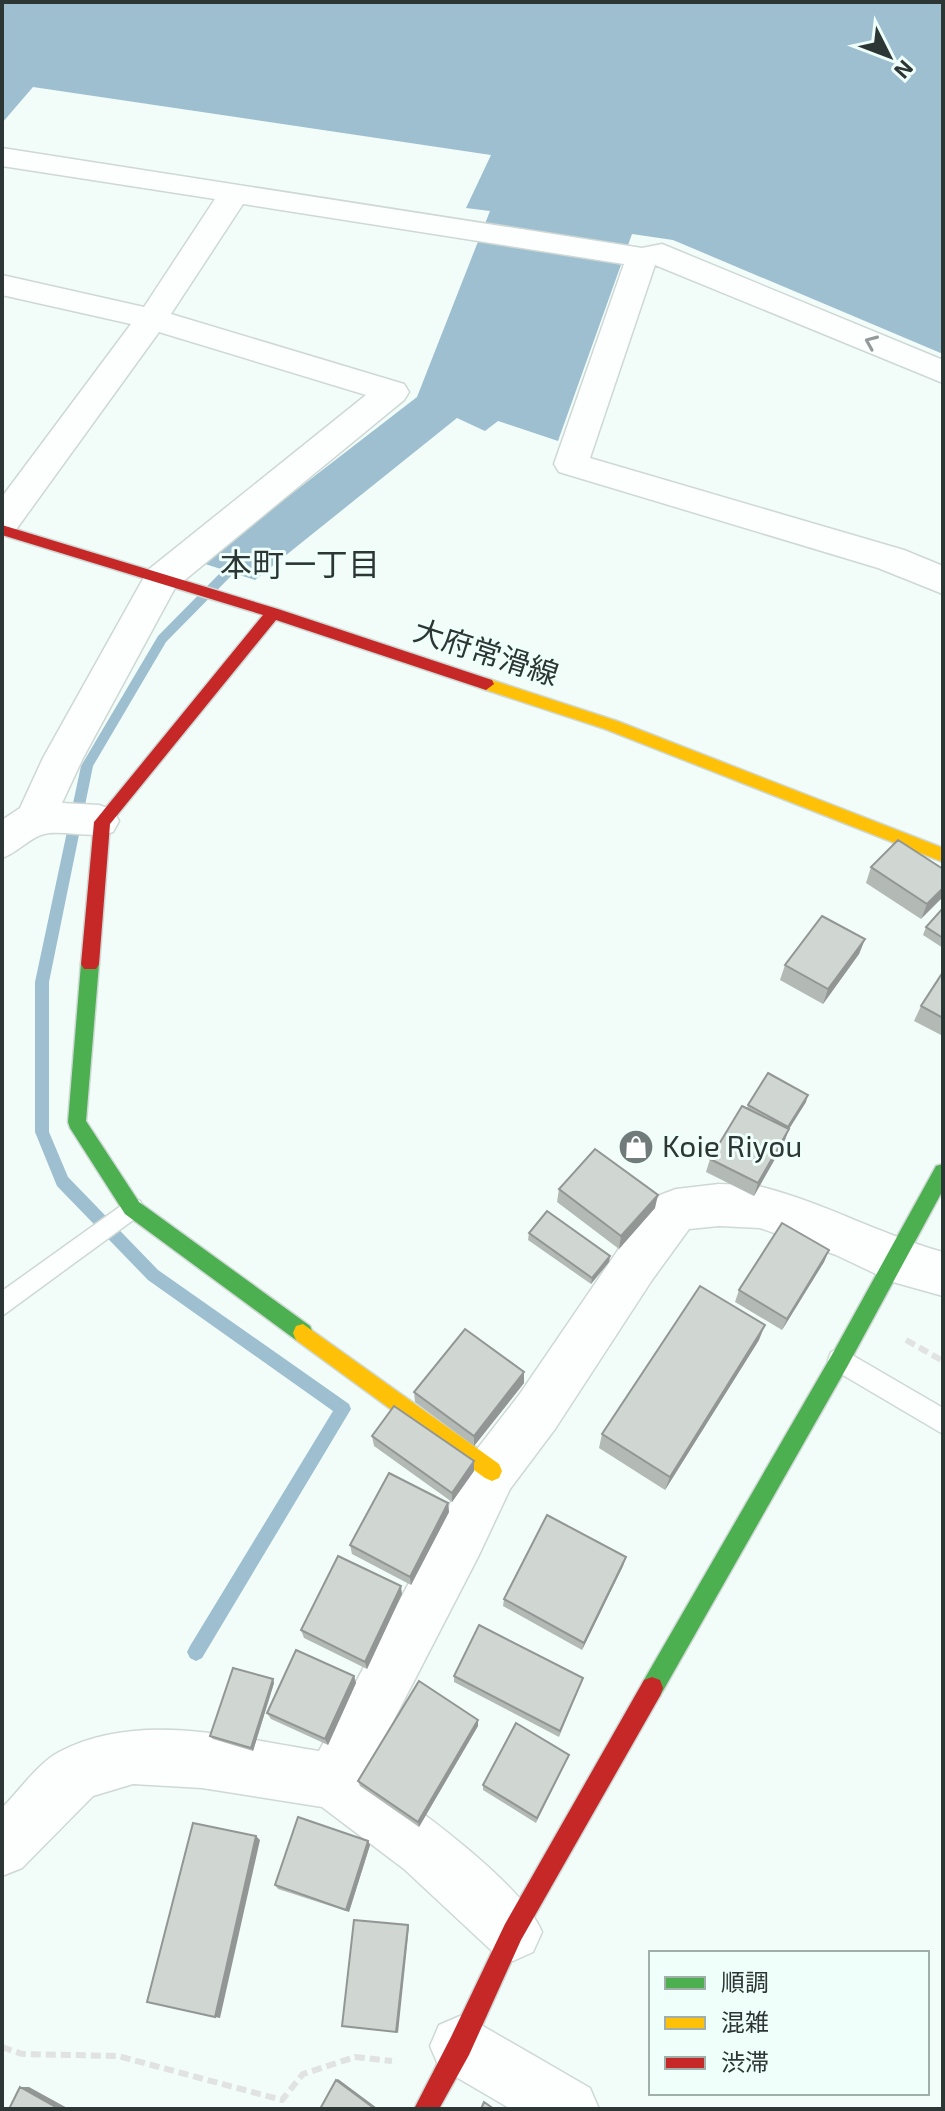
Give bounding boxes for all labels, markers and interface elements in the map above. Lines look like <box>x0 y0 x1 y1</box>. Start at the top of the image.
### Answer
north arrow <box>849 16 929 96</box>
text: N <box>890 55 920 85</box>
one-way arrow <box>865 335 879 351</box>
district label: 本町一丁目 <box>220 544 380 582</box>
street label: 大府常滑線 <box>410 611 564 691</box>
place label: Koie Riyou <box>662 1127 802 1163</box>
shop icon: Koie Riyou <box>617 1128 655 1166</box>
legend <box>649 1951 929 2095</box>
text: 順調 <box>721 1967 769 1996</box>
text: 混雑 <box>721 2007 769 2036</box>
text: 渋滞 <box>721 2047 769 2076</box>

